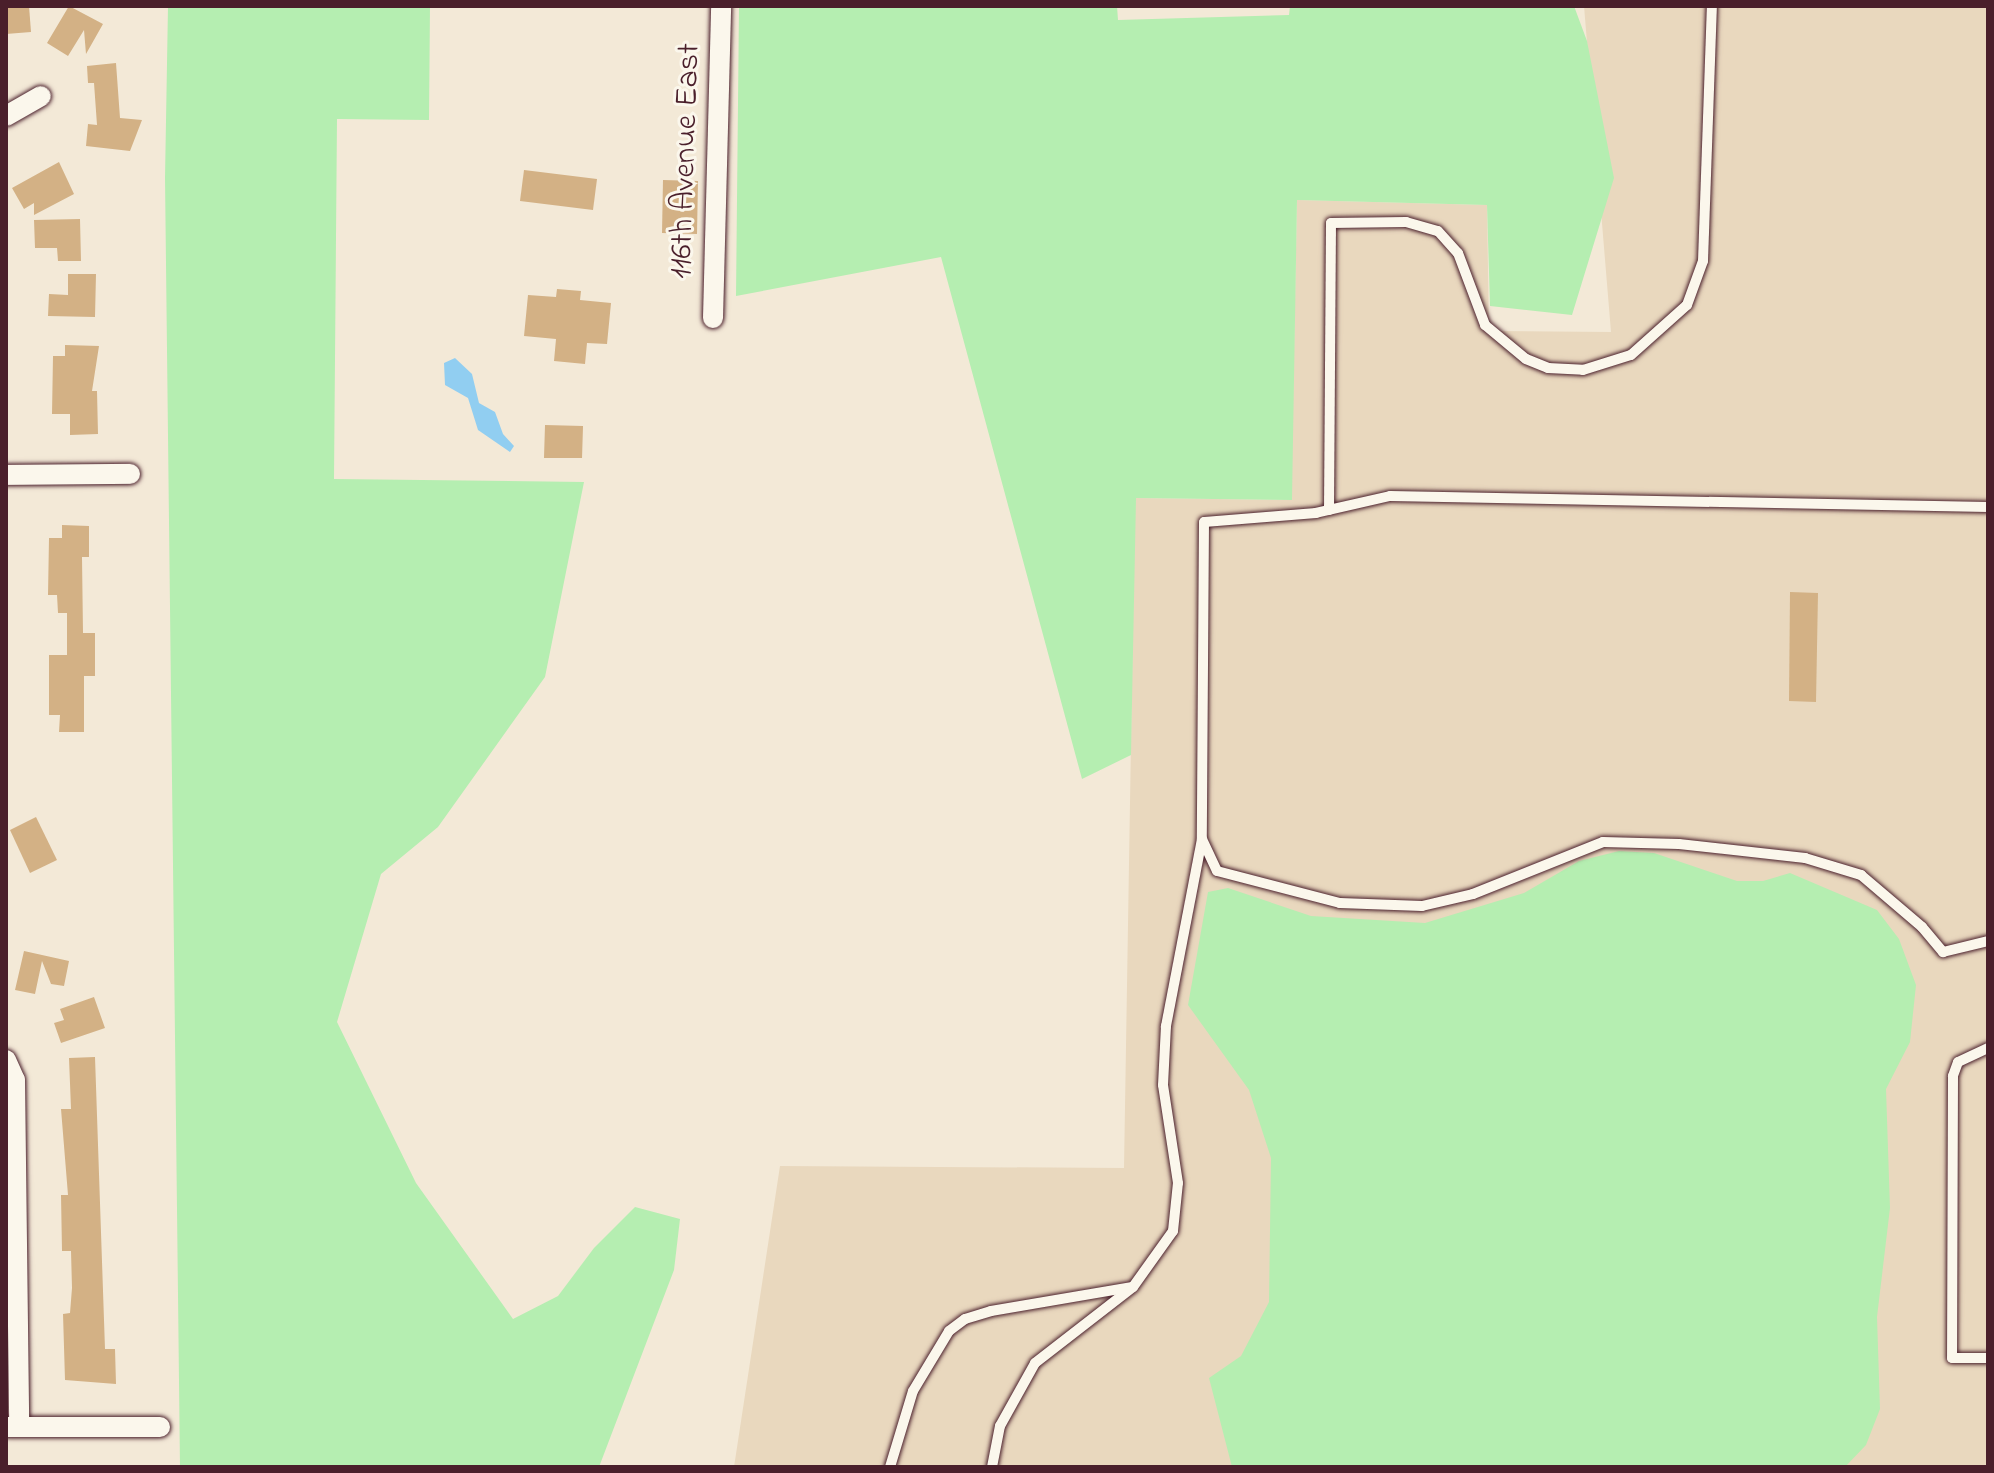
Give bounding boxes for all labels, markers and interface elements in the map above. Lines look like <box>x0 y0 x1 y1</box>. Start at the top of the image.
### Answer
street label: 116th Avenue East <box>664 43 710 279</box>

